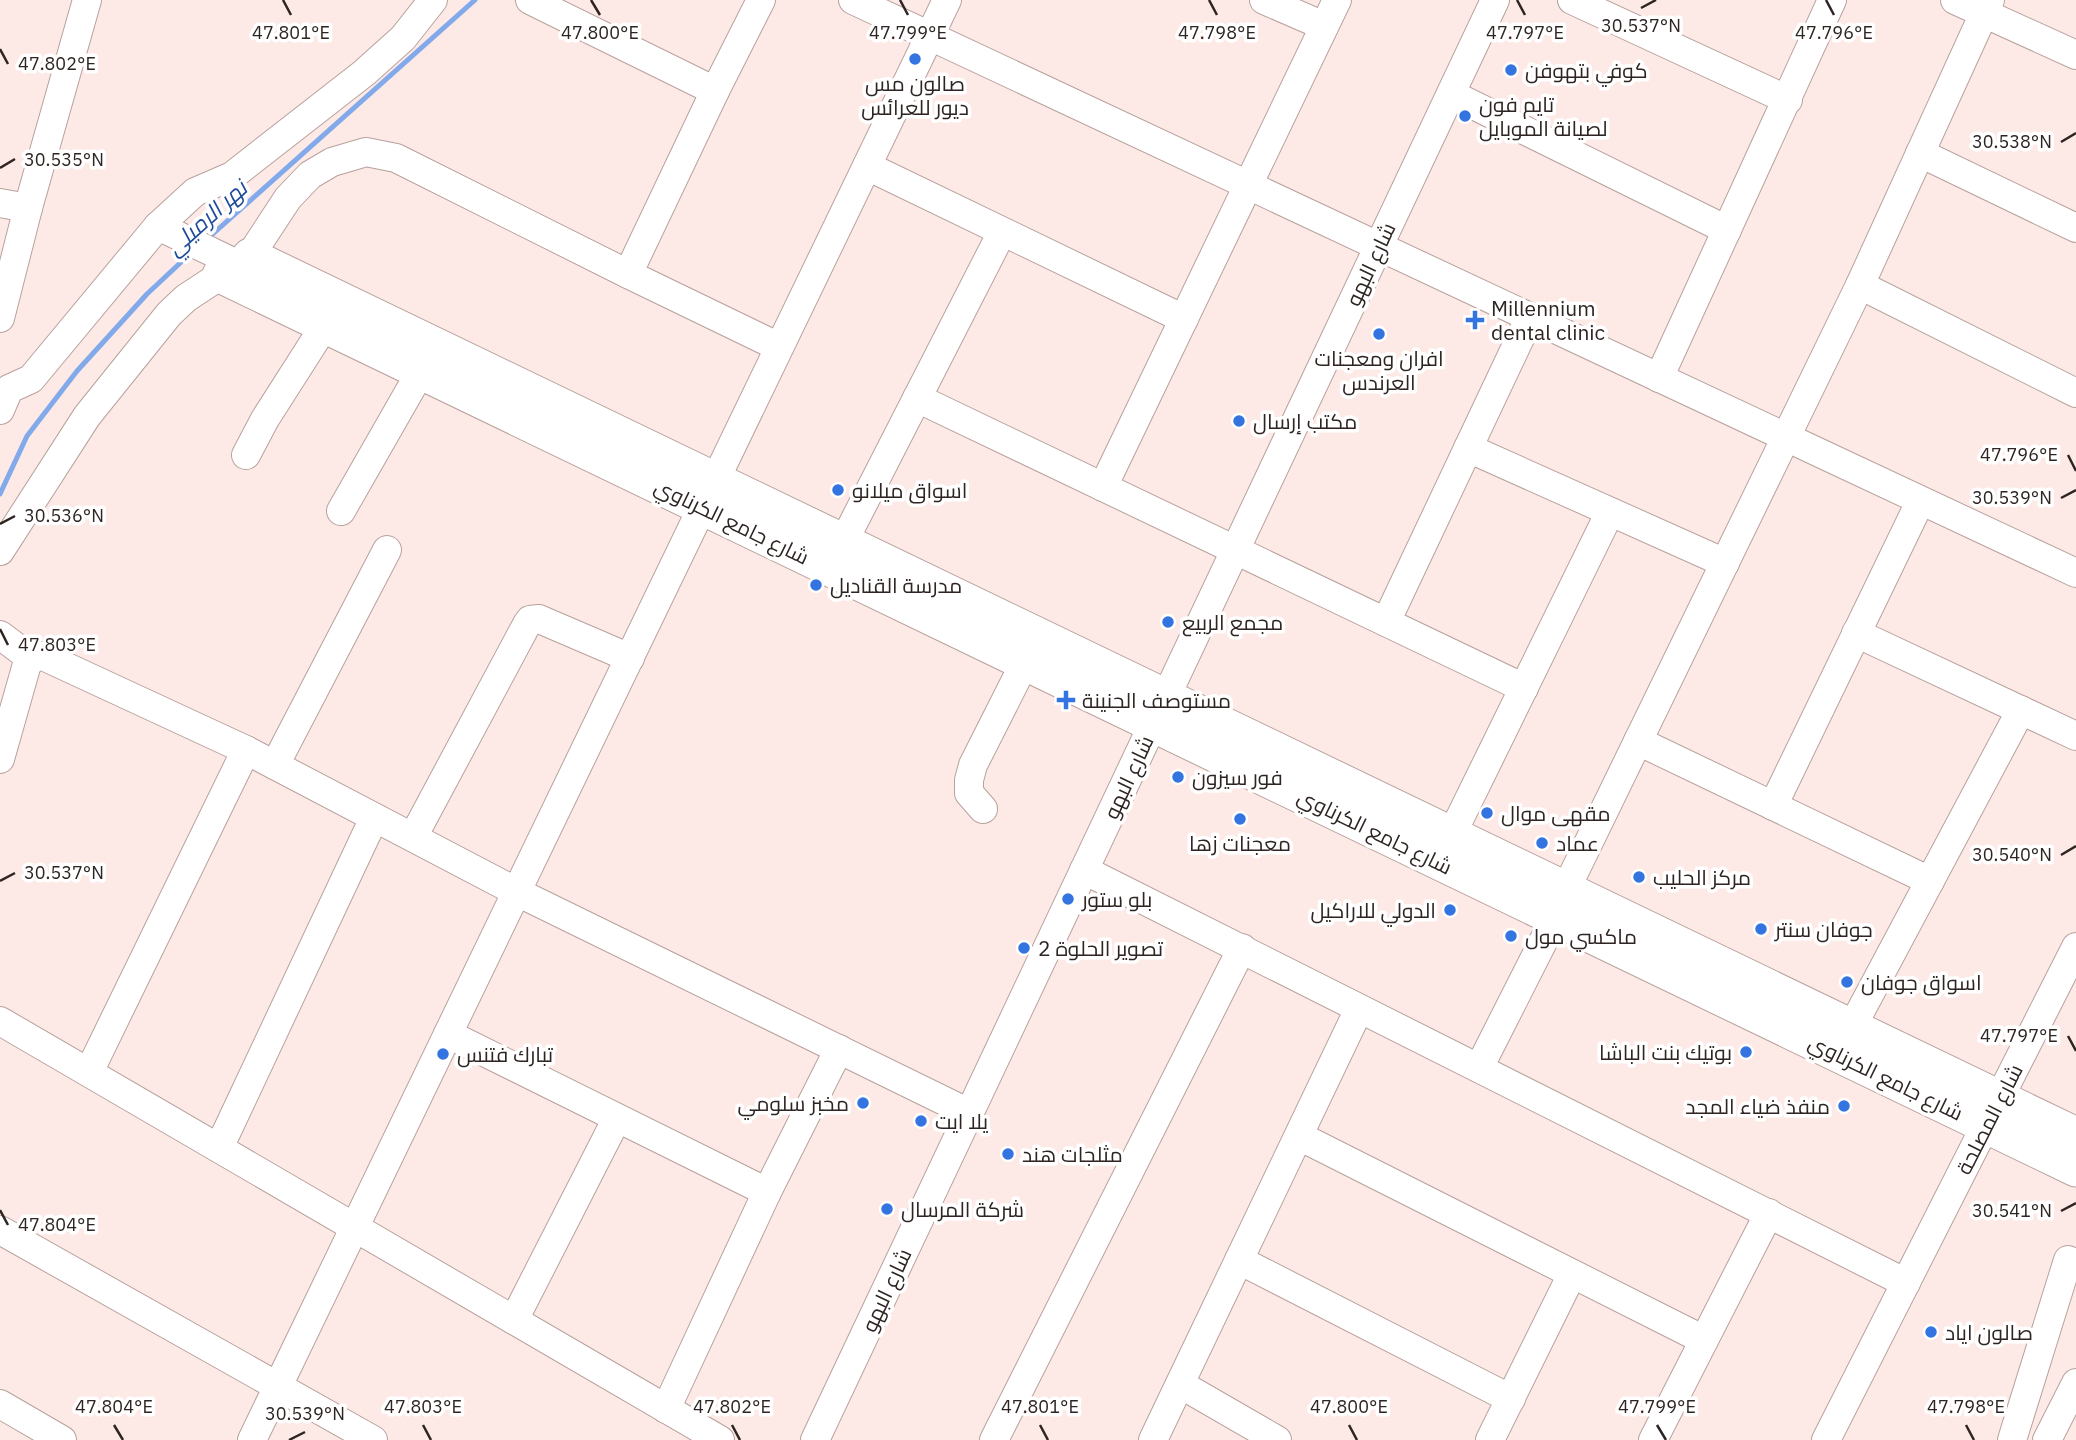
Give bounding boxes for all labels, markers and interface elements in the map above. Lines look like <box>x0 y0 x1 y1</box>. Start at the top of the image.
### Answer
text: 30.537°N <box>1601 14 1681 37</box>
text: 47.801°E <box>252 21 330 44</box>
text: 47.800°E <box>561 21 639 44</box>
text: 47.799°E <box>869 21 947 44</box>
text: 47.798°E <box>1178 21 1256 44</box>
text: 47.797°E <box>1486 21 1564 44</box>
text: 47.796°E <box>1795 21 1873 44</box>
marker: صالون مس ديور للعرائس <box>907 51 923 67</box>
text: 47.802°E <box>18 52 96 75</box>
place label: كوفي بتهوفن <box>1525 56 1648 87</box>
marker: كوفي بتهوفن <box>1503 62 1519 78</box>
place label: صالون مس ديور للعرائس <box>861 69 969 121</box>
place label: تايم فون لصيانة الموبايل <box>1479 90 1608 142</box>
marker: تايم فون لصيانة الموبايل <box>1457 108 1473 124</box>
text: 30.538°N <box>1972 130 2052 153</box>
text: 30.535°N <box>24 148 104 171</box>
water label: نهر الرميلي <box>159 171 258 264</box>
street label: شارع البهو <box>1338 218 1402 311</box>
place label: Millennium dental clinic <box>1491 294 1605 346</box>
marker: Millennium dental clinic <box>1465 310 1485 330</box>
marker: افران ومعجنات العرندس <box>1371 326 1387 342</box>
place label: افران ومعجنات العرندس <box>1314 344 1444 396</box>
place label: مكتب إرسال <box>1253 407 1357 435</box>
marker: مكتب إرسال <box>1231 413 1247 429</box>
text: 47.796°E <box>1980 443 2058 466</box>
street label: شارع جامع الكرناوي <box>649 471 814 573</box>
place label: اسواق ميلانو <box>852 476 967 504</box>
marker: اسواق ميلانو <box>830 482 846 498</box>
text: 30.539°N <box>1972 486 2052 509</box>
text: 30.536°N <box>24 504 104 527</box>
place label: مدرسة القناديل <box>830 571 962 599</box>
marker: مدرسة القناديل <box>808 577 824 593</box>
place label: مجمع الربيع <box>1182 608 1283 637</box>
marker: مجمع الربيع <box>1160 614 1176 630</box>
text: 47.803°E <box>18 633 96 656</box>
place label: مستوصف الجنينة <box>1082 686 1231 714</box>
marker: مستوصف الجنينة <box>1056 690 1076 710</box>
street label: شارع البهو <box>1096 731 1160 824</box>
place label: فور سيزون <box>1192 763 1283 791</box>
marker: فور سيزون <box>1170 769 1186 785</box>
street label: شارع جامع الكرناوي <box>1292 781 1457 883</box>
place label: مقهى موال <box>1501 799 1611 827</box>
marker: مقهى موال <box>1479 805 1495 821</box>
marker: معجنات زها <box>1232 811 1248 827</box>
place label: معجنات زها <box>1189 829 1291 857</box>
place label: عماد <box>1556 829 1599 857</box>
marker: عماد <box>1534 835 1550 851</box>
text: 30.540°N <box>1972 843 2052 866</box>
text: 30.537°N <box>24 861 104 884</box>
place label: مركز الحليب <box>1653 863 1751 891</box>
marker: مركز الحليب <box>1631 869 1647 885</box>
place label: بلو ستور <box>1081 885 1152 913</box>
marker: بلو ستور <box>1060 891 1076 907</box>
place label: الدولي للاراكيل <box>1311 896 1436 927</box>
marker: الدولي للاراكيل <box>1442 902 1458 918</box>
place label: جوفان سنتر <box>1774 915 1873 943</box>
marker: جوفان سنتر <box>1753 921 1769 937</box>
place label: ماكسي مول <box>1525 922 1637 952</box>
marker: ماكسي مول <box>1503 928 1519 944</box>
place label: تصوير الحلوة 2 <box>1038 934 1163 962</box>
marker: تصوير الحلوة 2 <box>1016 940 1032 956</box>
place label: اسواق جوفان <box>1861 968 1982 996</box>
marker: اسواق جوفان <box>1839 974 1855 990</box>
text: 47.797°E <box>1980 1024 2058 1047</box>
street label: شارع جامع الكرناوي <box>1803 1027 1968 1129</box>
place label: بوتيك بنت الباشا <box>1599 1038 1732 1066</box>
place label: تبارك فتنس <box>457 1040 554 1068</box>
marker: بوتيك بنت الباشا <box>1738 1044 1754 1060</box>
marker: تبارك فتنس <box>435 1046 451 1062</box>
street label: شارع المصلحة <box>1949 1059 2030 1179</box>
place label: مخبز سلومي <box>737 1089 849 1120</box>
place label: منفذ ضياء المجد <box>1685 1092 1830 1120</box>
marker: مخبز سلومي <box>855 1095 871 1111</box>
marker: منفذ ضياء المجد <box>1836 1098 1852 1114</box>
place label: يلا ايت <box>935 1107 988 1135</box>
marker: يلا ايت <box>913 1113 929 1129</box>
place label: مثلجات هند <box>1022 1140 1123 1168</box>
marker: مثلجات هند <box>1000 1146 1016 1162</box>
place label: شركة المرسال <box>901 1195 1024 1223</box>
text: 30.541°N <box>1972 1199 2052 1222</box>
marker: شركة المرسال <box>879 1201 895 1217</box>
text: 47.804°E <box>18 1213 96 1236</box>
street label: شارع البهو <box>854 1244 918 1337</box>
place label: صالون اياد <box>1945 1318 2033 1346</box>
marker: صالون اياد <box>1923 1324 1939 1340</box>
text: 47.804°E <box>75 1395 153 1418</box>
text: 47.803°E <box>384 1395 462 1418</box>
text: 47.802°E <box>693 1395 771 1418</box>
text: 47.801°E <box>1001 1395 1079 1418</box>
text: 47.800°E <box>1310 1395 1388 1418</box>
text: 47.799°E <box>1618 1395 1696 1418</box>
text: 47.798°E <box>1927 1395 2005 1418</box>
text: 30.539°N <box>265 1402 345 1425</box>

